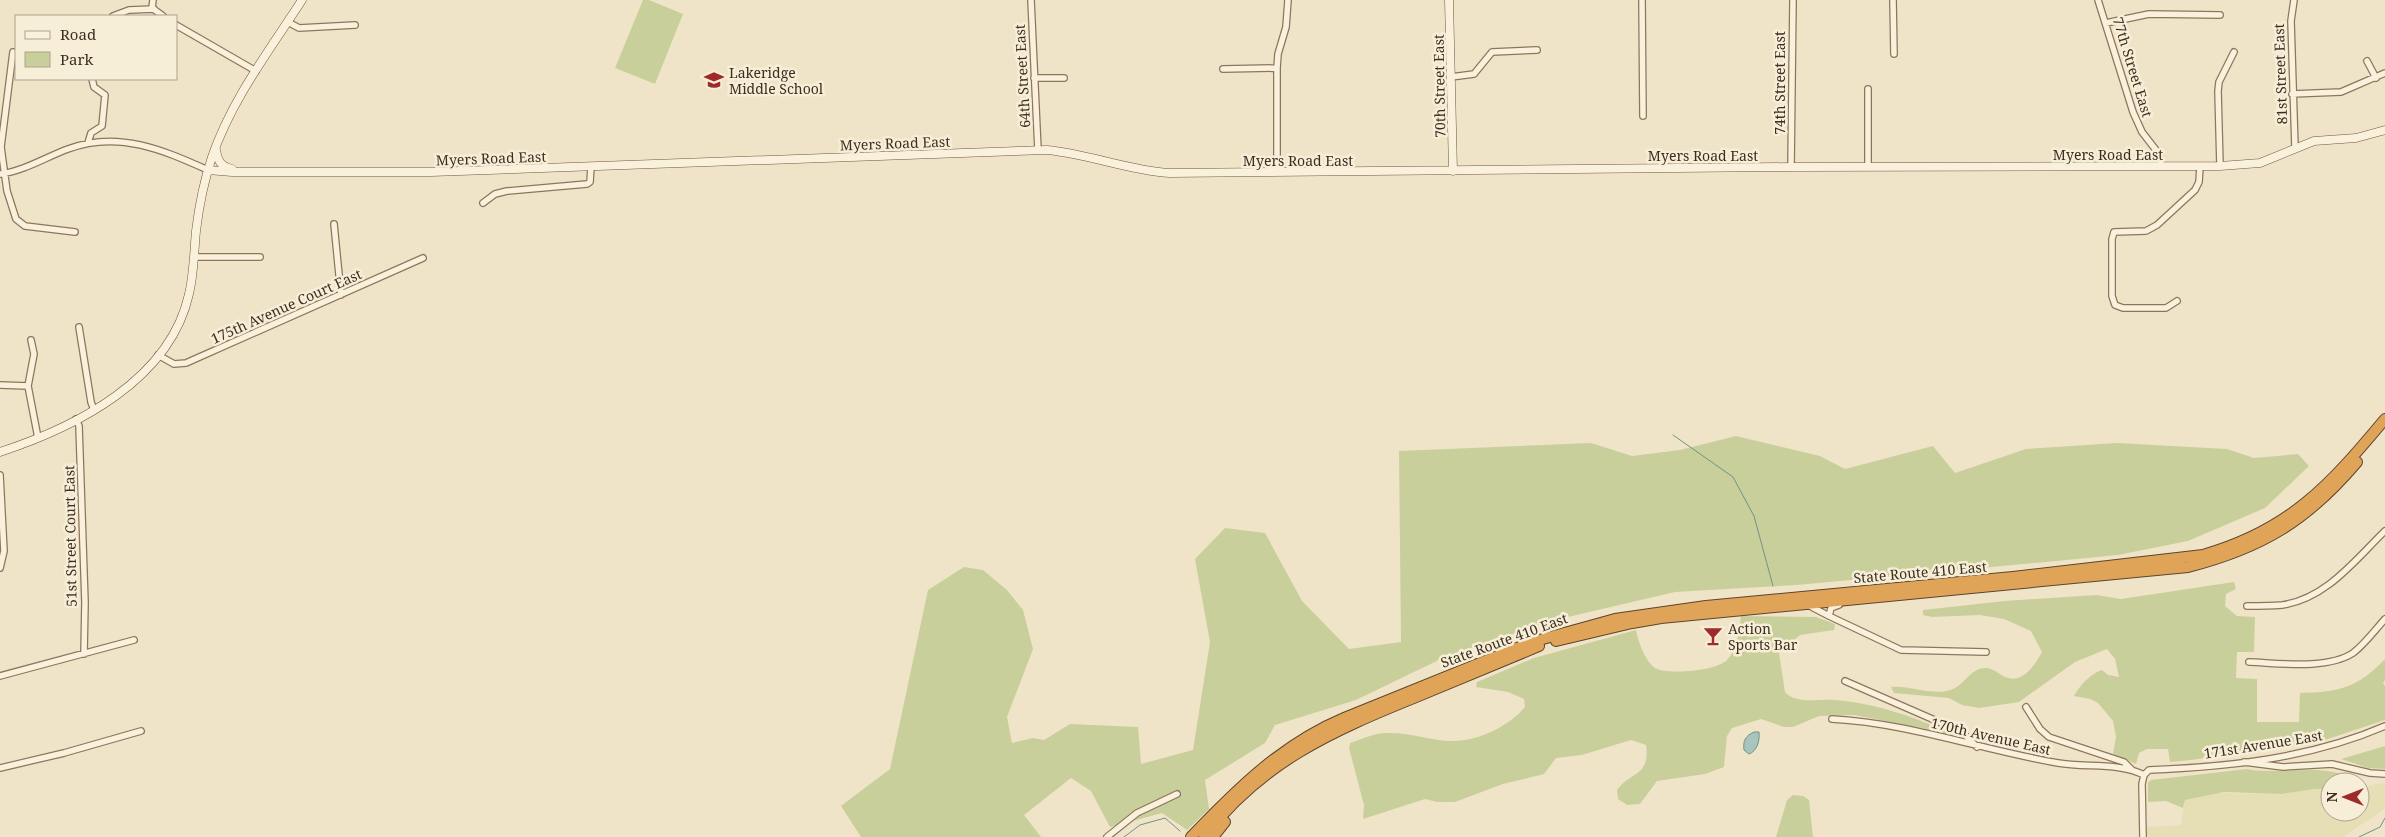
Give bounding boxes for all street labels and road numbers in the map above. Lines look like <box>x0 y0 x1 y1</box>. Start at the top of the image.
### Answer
street label: 77th Street East <box>2109 15 2157 119</box>
street label: 81st Street East <box>2269 23 2291 125</box>
street label: 64th Street East <box>1010 24 1034 128</box>
street label: 74th Street East <box>1770 31 1789 135</box>
street label: 70th Street East <box>1429 34 1449 138</box>
street label: Myers Road East <box>840 132 951 154</box>
street label: Myers Road East <box>2053 145 2163 164</box>
street label: Myers Road East <box>1648 146 1758 165</box>
street label: Myers Road East <box>436 147 547 169</box>
street label: Myers Road East <box>1243 151 1353 170</box>
street label: 175th Avenue Court East <box>208 264 364 348</box>
street label: 51st Street Court East <box>59 465 81 607</box>
street label: State Route 410 East <box>1853 557 1987 587</box>
street label: State Route 410 East <box>1438 608 1570 672</box>
street label: 170th Avenue East <box>1929 713 2053 759</box>
street label: 171st Avenue East <box>2202 725 2324 763</box>

